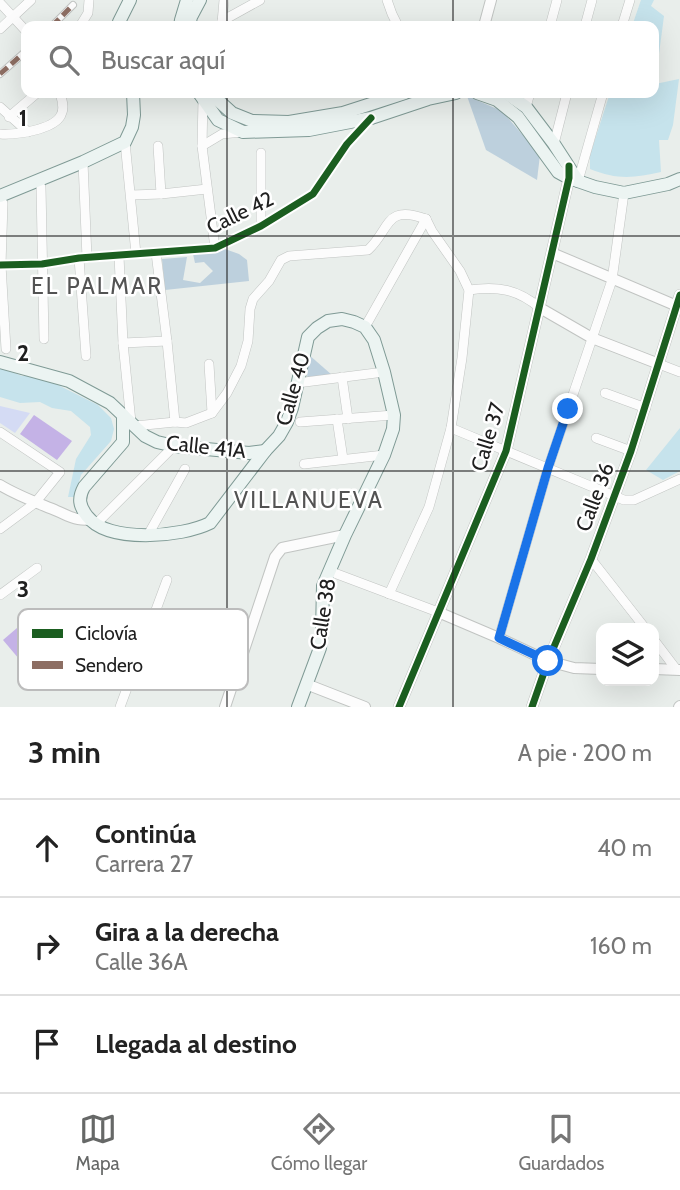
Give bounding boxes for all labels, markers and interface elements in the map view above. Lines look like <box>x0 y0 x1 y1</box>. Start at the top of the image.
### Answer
search box <box>21 21 659 98</box>
icon: search <box>45 41 83 79</box>
text: Buscar aquí <box>101 44 225 76</box>
text: 1 <box>19 104 27 132</box>
street label: Calle 42 <box>202 186 277 239</box>
district label: EL PALMAR <box>31 272 163 300</box>
text: 2 <box>17 339 29 367</box>
street label: Calle 40 <box>270 349 315 428</box>
route end <box>552 393 583 424</box>
street label: Calle 37 <box>465 399 510 474</box>
street label: Calle 41A <box>165 430 247 463</box>
street label: Calle 36 <box>570 459 619 535</box>
district label: VILLANUEVA <box>234 486 384 514</box>
text: 3 <box>17 575 29 603</box>
street label: Calle 38 <box>304 576 341 652</box>
legend <box>18 609 248 690</box>
text: Ciclovía <box>75 622 137 645</box>
map controls <box>596 623 659 686</box>
button: layers <box>596 623 659 686</box>
route start <box>532 645 563 676</box>
text: Sendero <box>75 654 143 677</box>
text: 3 min <box>28 734 101 771</box>
text: A pie · 200 m <box>518 739 652 767</box>
text: Continúa <box>95 818 196 850</box>
icon: ahead <box>28 829 66 867</box>
text: 40 m <box>597 834 652 862</box>
text: Carrera 27 <box>95 850 193 878</box>
text: Gira a la derecha <box>95 916 279 948</box>
icon: right <box>28 927 66 965</box>
text: 160 m <box>590 932 652 960</box>
text: Calle 36A <box>95 948 188 976</box>
icon: arrive <box>28 1025 66 1063</box>
text: Llegada al destino <box>95 1028 297 1060</box>
tab: Mapa <box>76 1110 120 1175</box>
tab: Cómo llegar <box>271 1110 367 1175</box>
tab: Guardados <box>518 1110 604 1175</box>

